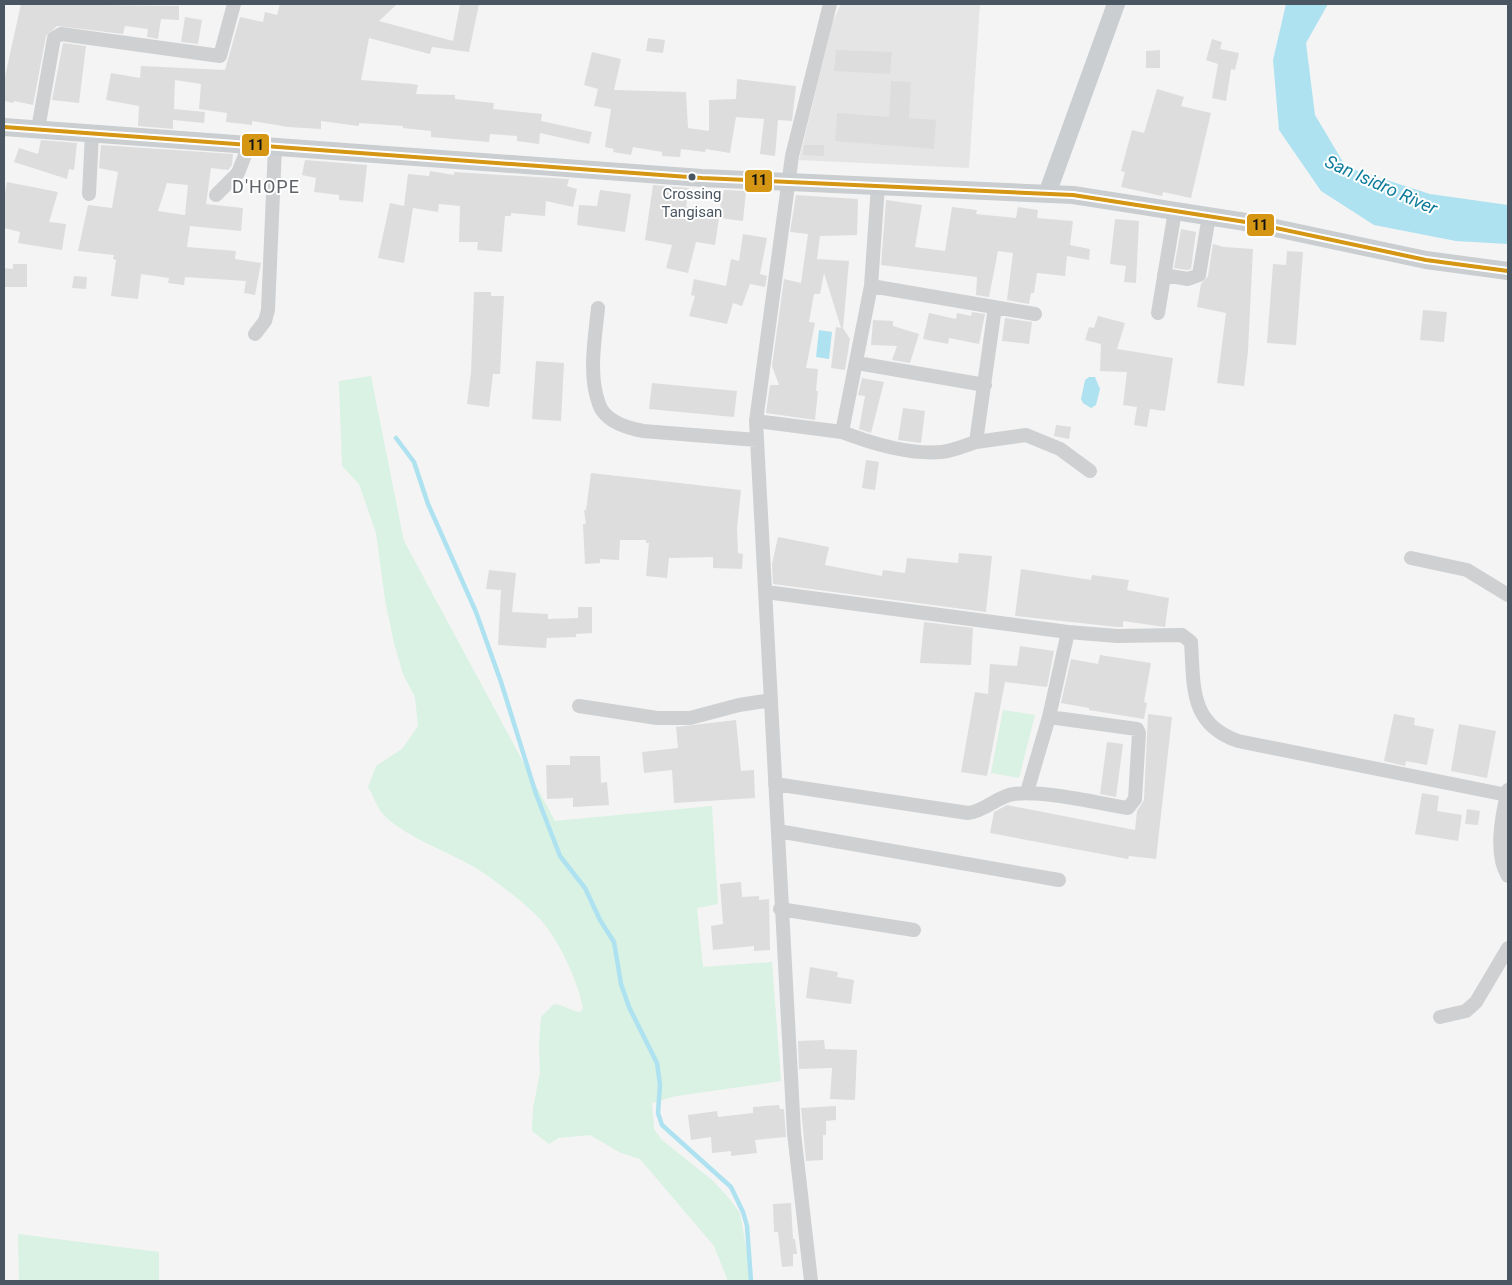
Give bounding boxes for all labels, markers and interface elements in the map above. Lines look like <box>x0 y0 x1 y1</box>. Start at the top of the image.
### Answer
line badge: 11 <box>241 133 270 157</box>
text: 11 <box>248 137 264 153</box>
water label: San Isidro River <box>1322 150 1441 219</box>
line badge: 11 <box>744 169 773 193</box>
marker: Crossing Tangisan <box>687 172 697 182</box>
text: 11 <box>751 172 767 188</box>
district label: D'HOPE <box>232 176 300 197</box>
place label: Crossing Tangisan <box>662 185 722 221</box>
line badge: 11 <box>1246 213 1275 237</box>
text: 11 <box>1252 217 1268 233</box>

